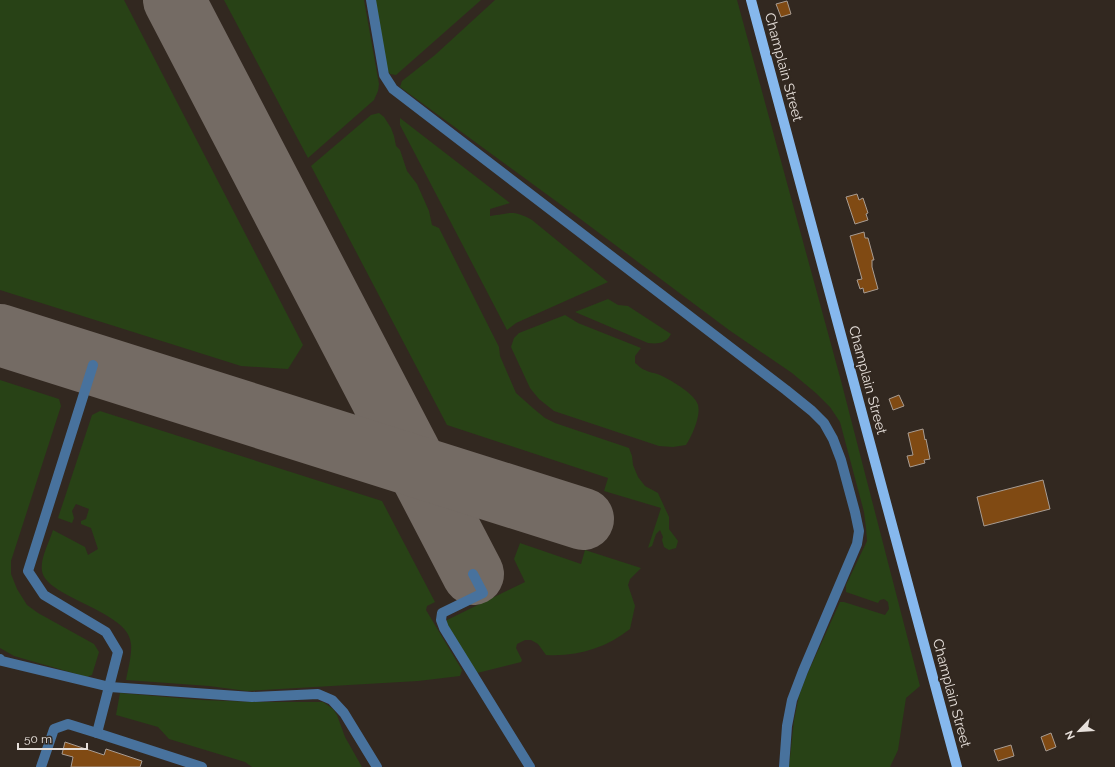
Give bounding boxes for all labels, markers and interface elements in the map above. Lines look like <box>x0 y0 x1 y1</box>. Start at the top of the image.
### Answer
street label: Champlain Street <box>762 11 806 123</box>
street label: Champlain Street <box>846 324 890 436</box>
street label: Champlain Street <box>930 637 974 749</box>
north arrow <box>1059 711 1099 751</box>
scale bar <box>18 725 87 751</box>
text: N <box>1063 728 1078 742</box>
text: 50 m <box>24 732 52 746</box>

